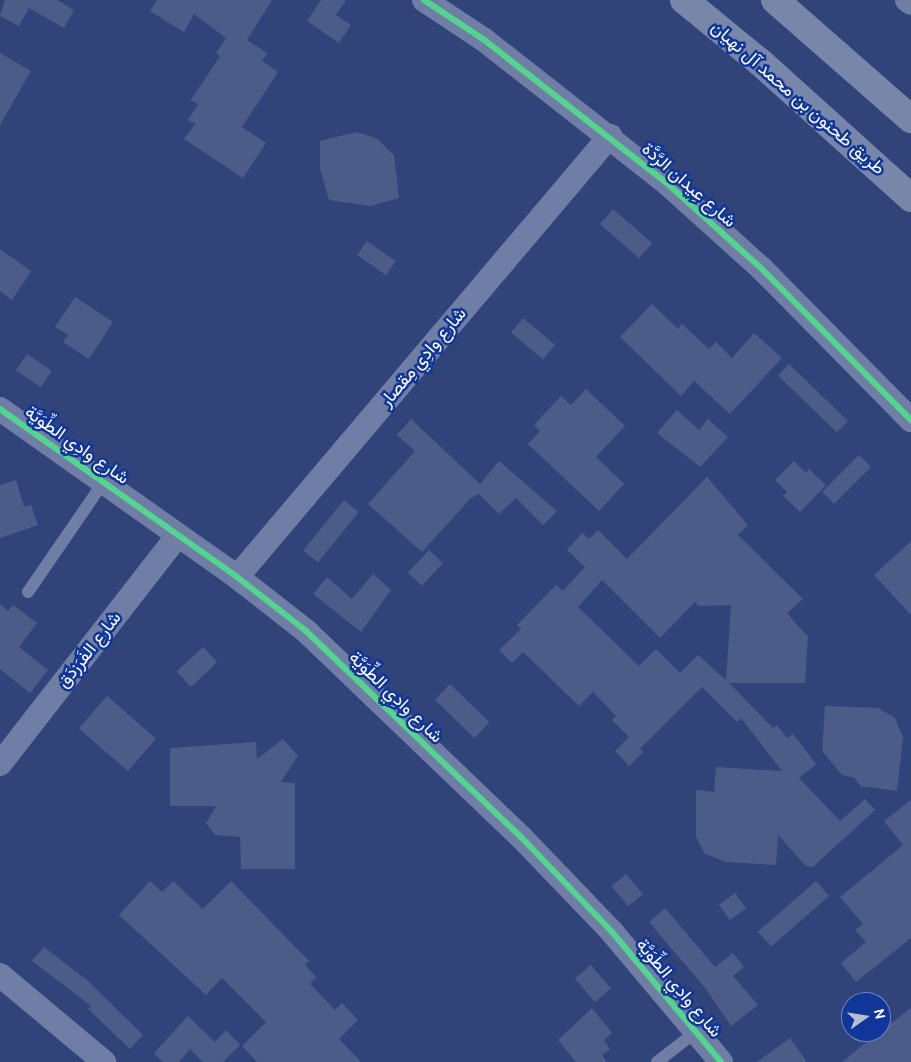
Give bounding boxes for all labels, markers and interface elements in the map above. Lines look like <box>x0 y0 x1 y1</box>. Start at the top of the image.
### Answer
street label: طريق طحنون بن محمد آل نهيان <box>707 17 889 179</box>
street label: شارع عِيدان الرَّدَّة <box>637 138 741 232</box>
street label: شارع وادِي مِقصار <box>375 303 471 411</box>
street label: شارع وادِي الطِّوَيَّة <box>21 401 133 489</box>
street label: شارع الفَرَزدَق <box>52 607 126 693</box>
street label: شارع وادِي الطِّوَيَّة <box>345 647 447 747</box>
street label: شارع وادِي الطِّوَيَّة <box>631 934 727 1042</box>
north arrow <box>841 992 891 1042</box>
text: N <box>870 1007 890 1021</box>

